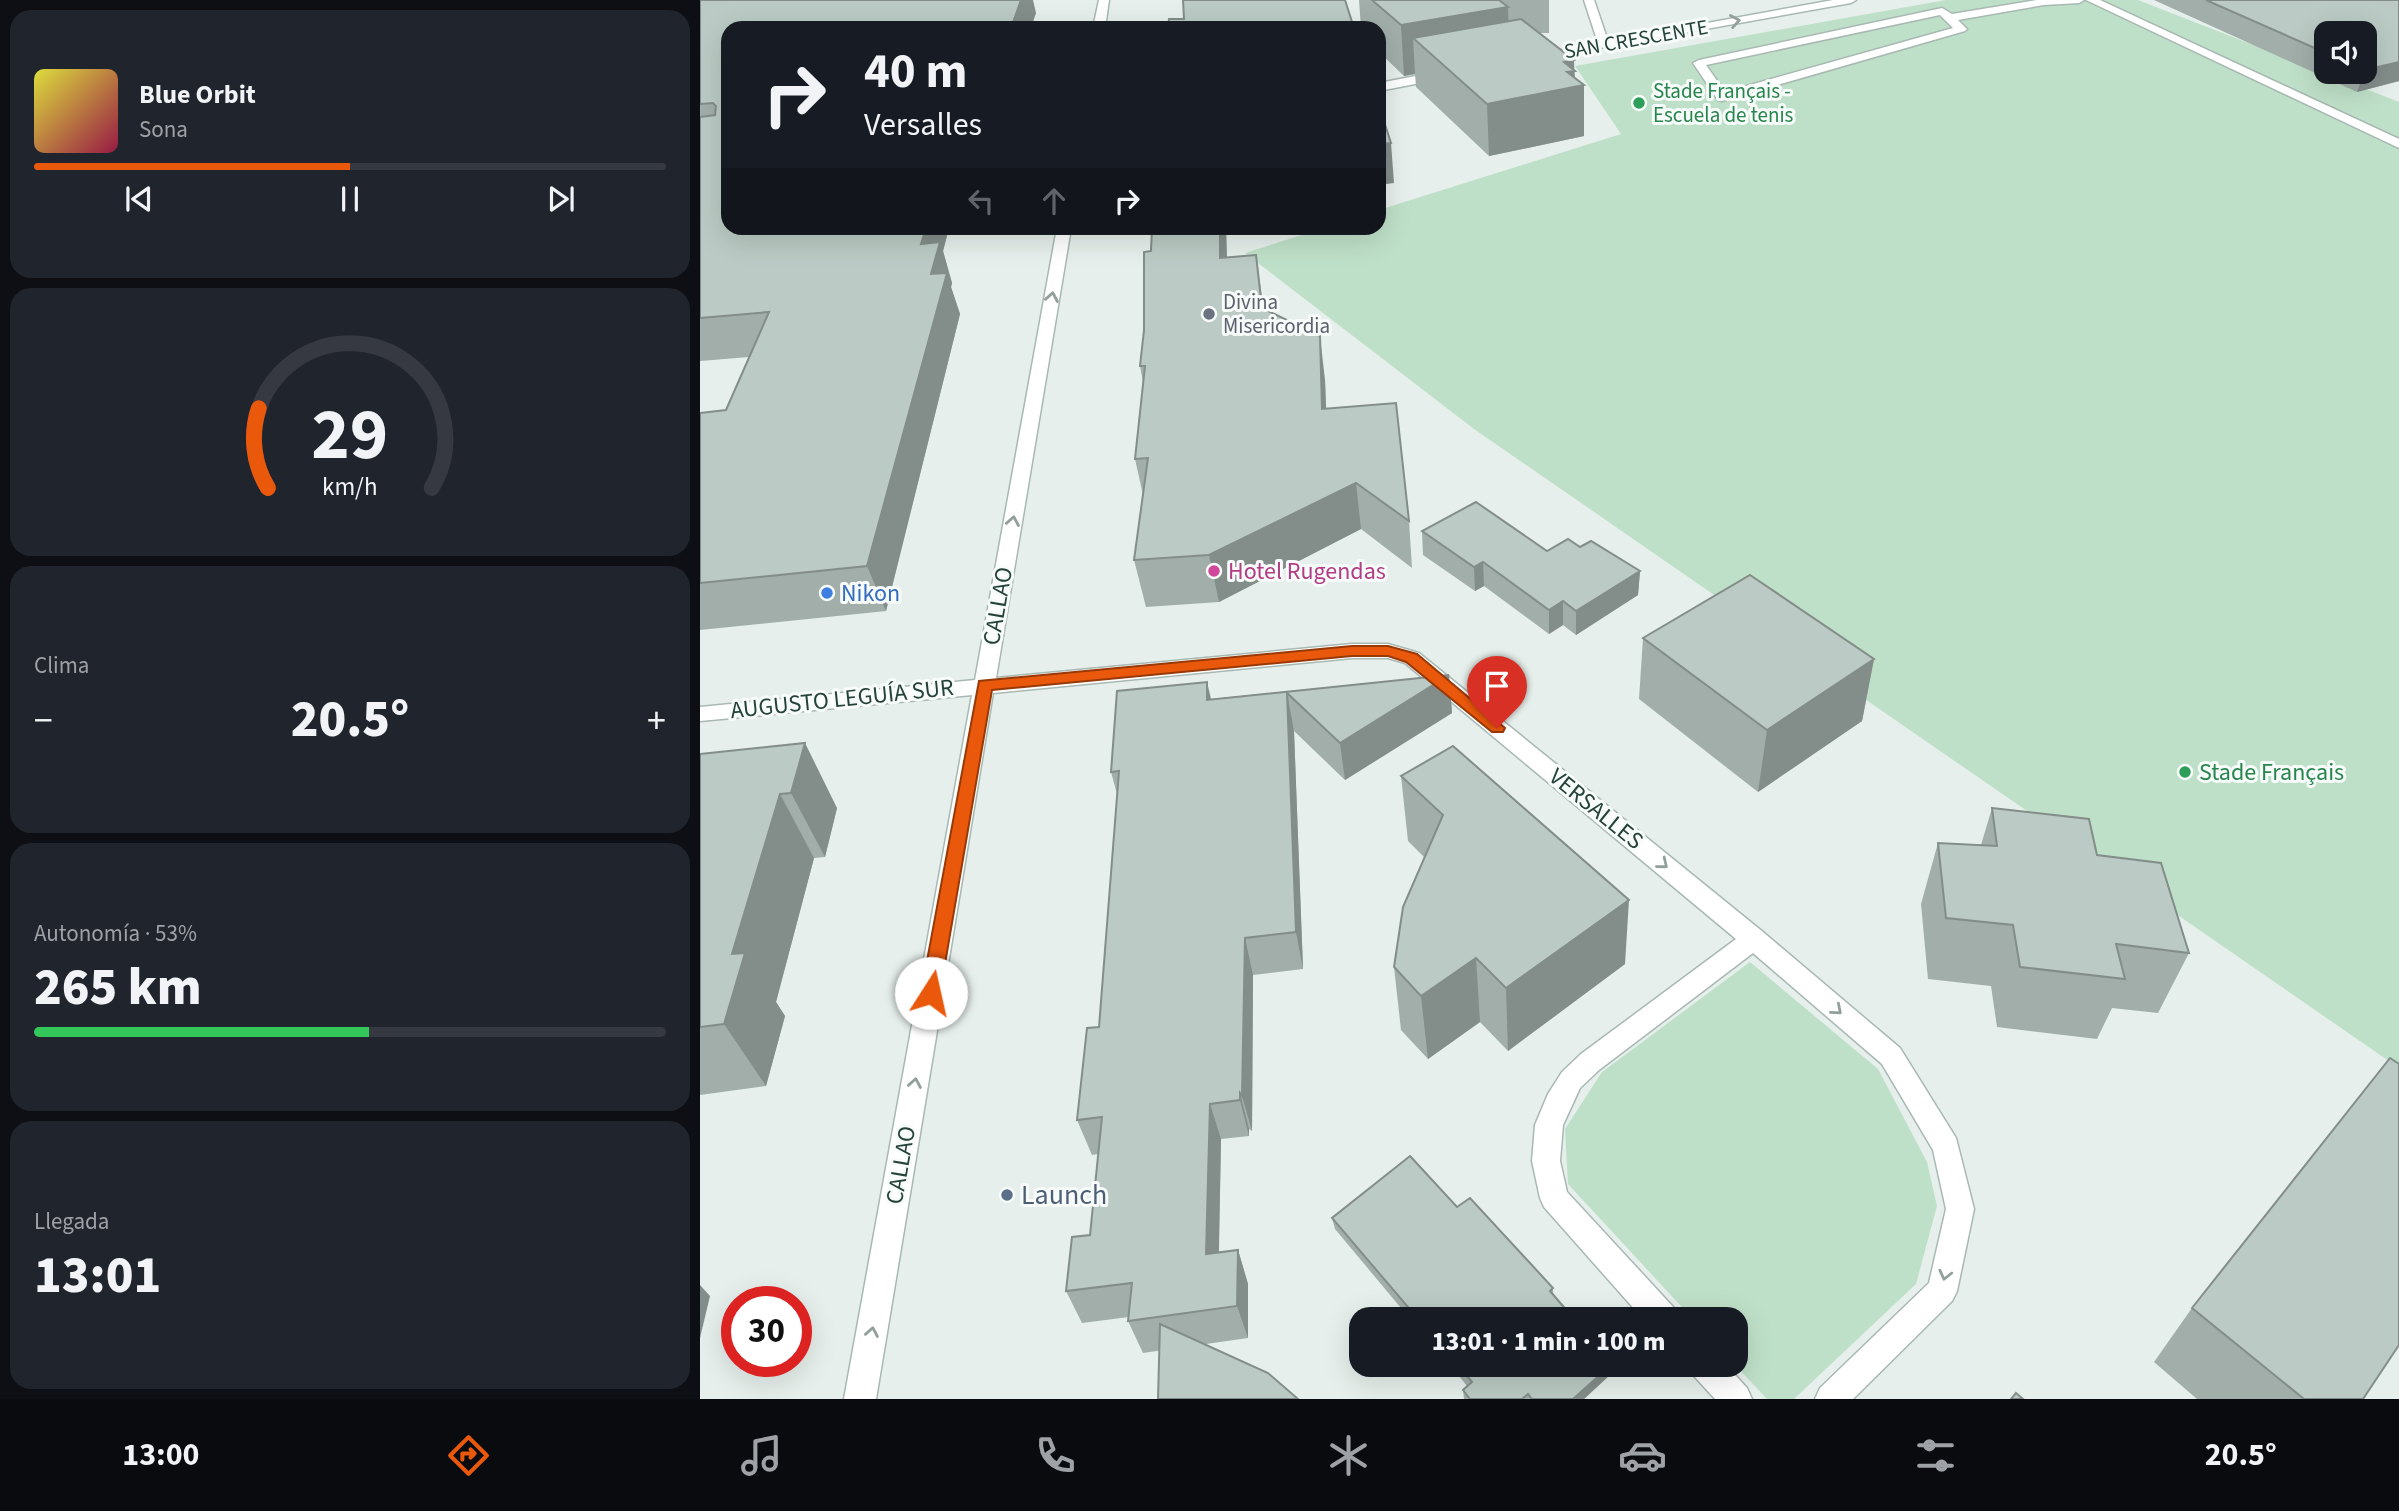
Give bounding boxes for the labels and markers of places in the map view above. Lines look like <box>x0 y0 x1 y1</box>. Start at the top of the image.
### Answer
place label: Stade Français - Escuela de tenis <box>1653 76 1794 130</box>
marker: Stade Français - Escuela de tenis <box>1631 95 1647 111</box>
place label: Divina Misericordia <box>1223 287 1330 341</box>
marker: Divina Misericordia <box>1201 306 1217 322</box>
place label: Hotel Rugendas <box>1228 554 1386 589</box>
marker: Hotel Rugendas <box>1206 563 1222 579</box>
place label: Nikon <box>841 576 900 611</box>
marker: Nikon <box>819 585 835 601</box>
pin <box>1467 656 1527 728</box>
place label: Stade Français <box>2199 755 2344 790</box>
marker: Stade Français <box>2177 764 2193 780</box>
place label: Launch <box>1021 1175 1107 1215</box>
marker: Launch <box>999 1187 1015 1203</box>

